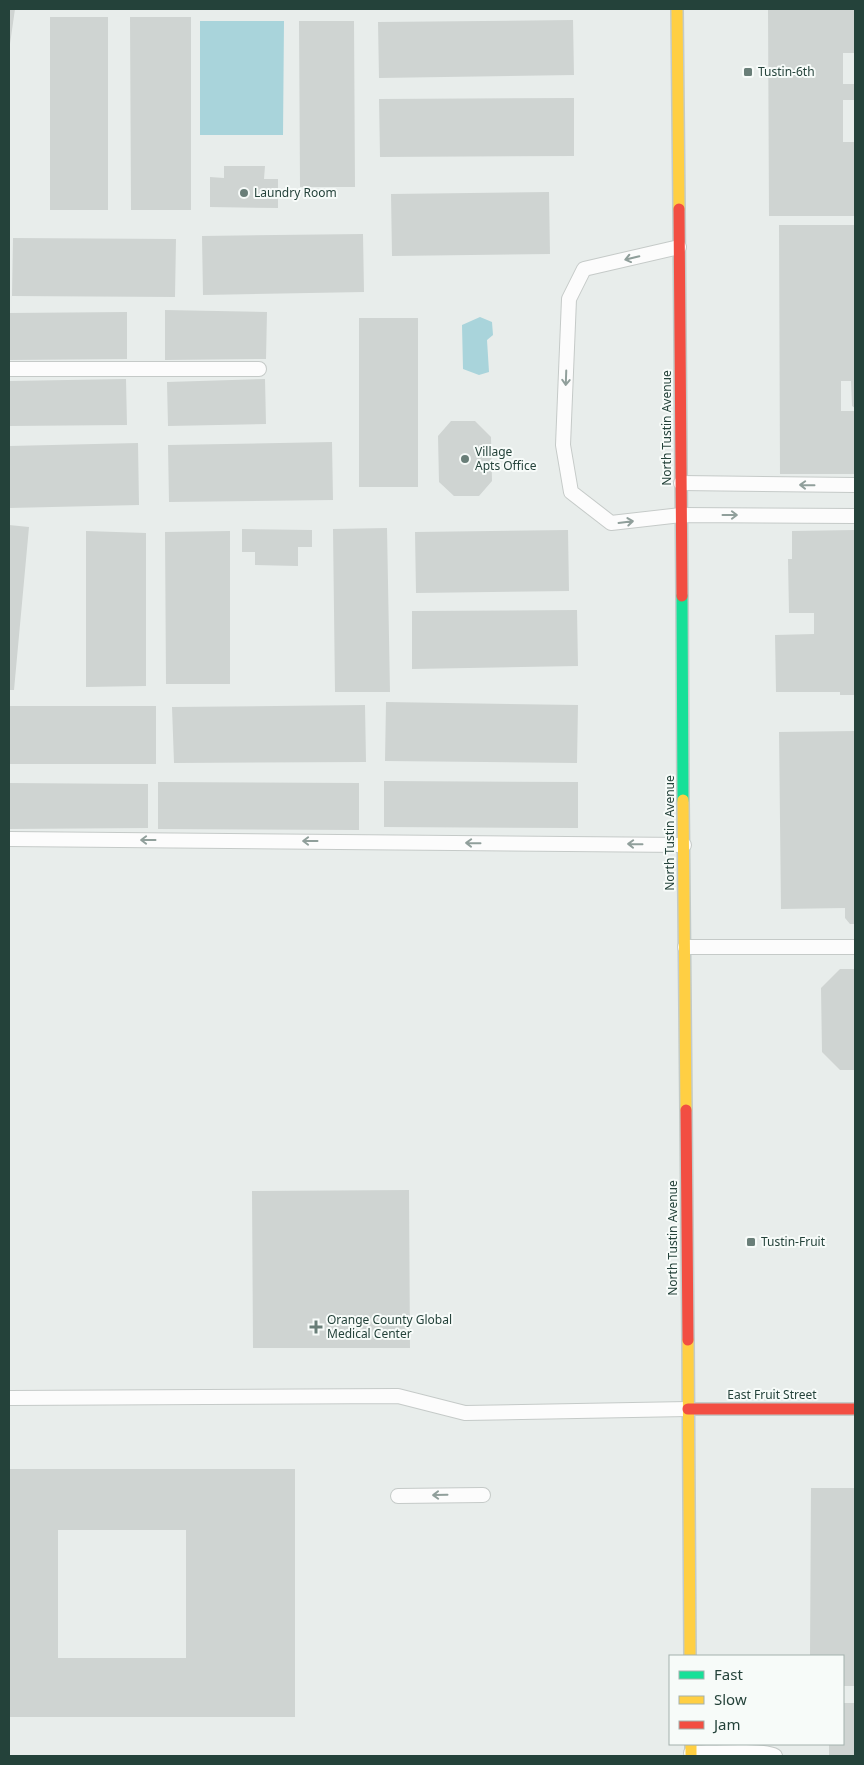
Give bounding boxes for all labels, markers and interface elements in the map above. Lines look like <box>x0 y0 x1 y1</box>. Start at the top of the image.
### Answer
place label: Tustin-6th <box>758 63 815 80</box>
marker: Tustin-6th <box>742 66 754 78</box>
place label: Laundry Room <box>254 184 337 201</box>
marker: Laundry Room <box>238 187 250 199</box>
one-way arrow <box>624 254 640 263</box>
one-way arrow <box>561 370 570 386</box>
street label: North Tustin Avenue <box>658 370 675 486</box>
place label: Village Apts Office <box>475 443 537 474</box>
marker: Village Apts Office <box>459 453 471 465</box>
one-way arrow <box>799 480 815 490</box>
one-way arrow <box>722 510 738 520</box>
one-way arrow <box>617 517 633 527</box>
street label: North Tustin Avenue <box>661 775 678 891</box>
one-way arrow <box>140 835 156 845</box>
one-way arrow <box>302 836 318 846</box>
one-way arrow <box>465 838 481 847</box>
one-way arrow <box>627 839 644 849</box>
street label: North Tustin Avenue <box>664 1180 681 1296</box>
place label: Tustin-Fruit <box>761 1233 826 1250</box>
marker: Tustin-Fruit <box>745 1236 757 1248</box>
place label: Orange County Global Medical Center <box>327 1311 452 1342</box>
marker: Orange County Global Medical Center <box>309 1320 323 1334</box>
street label: East Fruit Street <box>727 1386 817 1403</box>
one-way arrow <box>433 1490 449 1500</box>
legend <box>669 1655 844 1745</box>
text: Fast <box>714 1664 743 1684</box>
text: Slow <box>714 1689 747 1709</box>
text: Jam <box>712 1714 741 1734</box>

